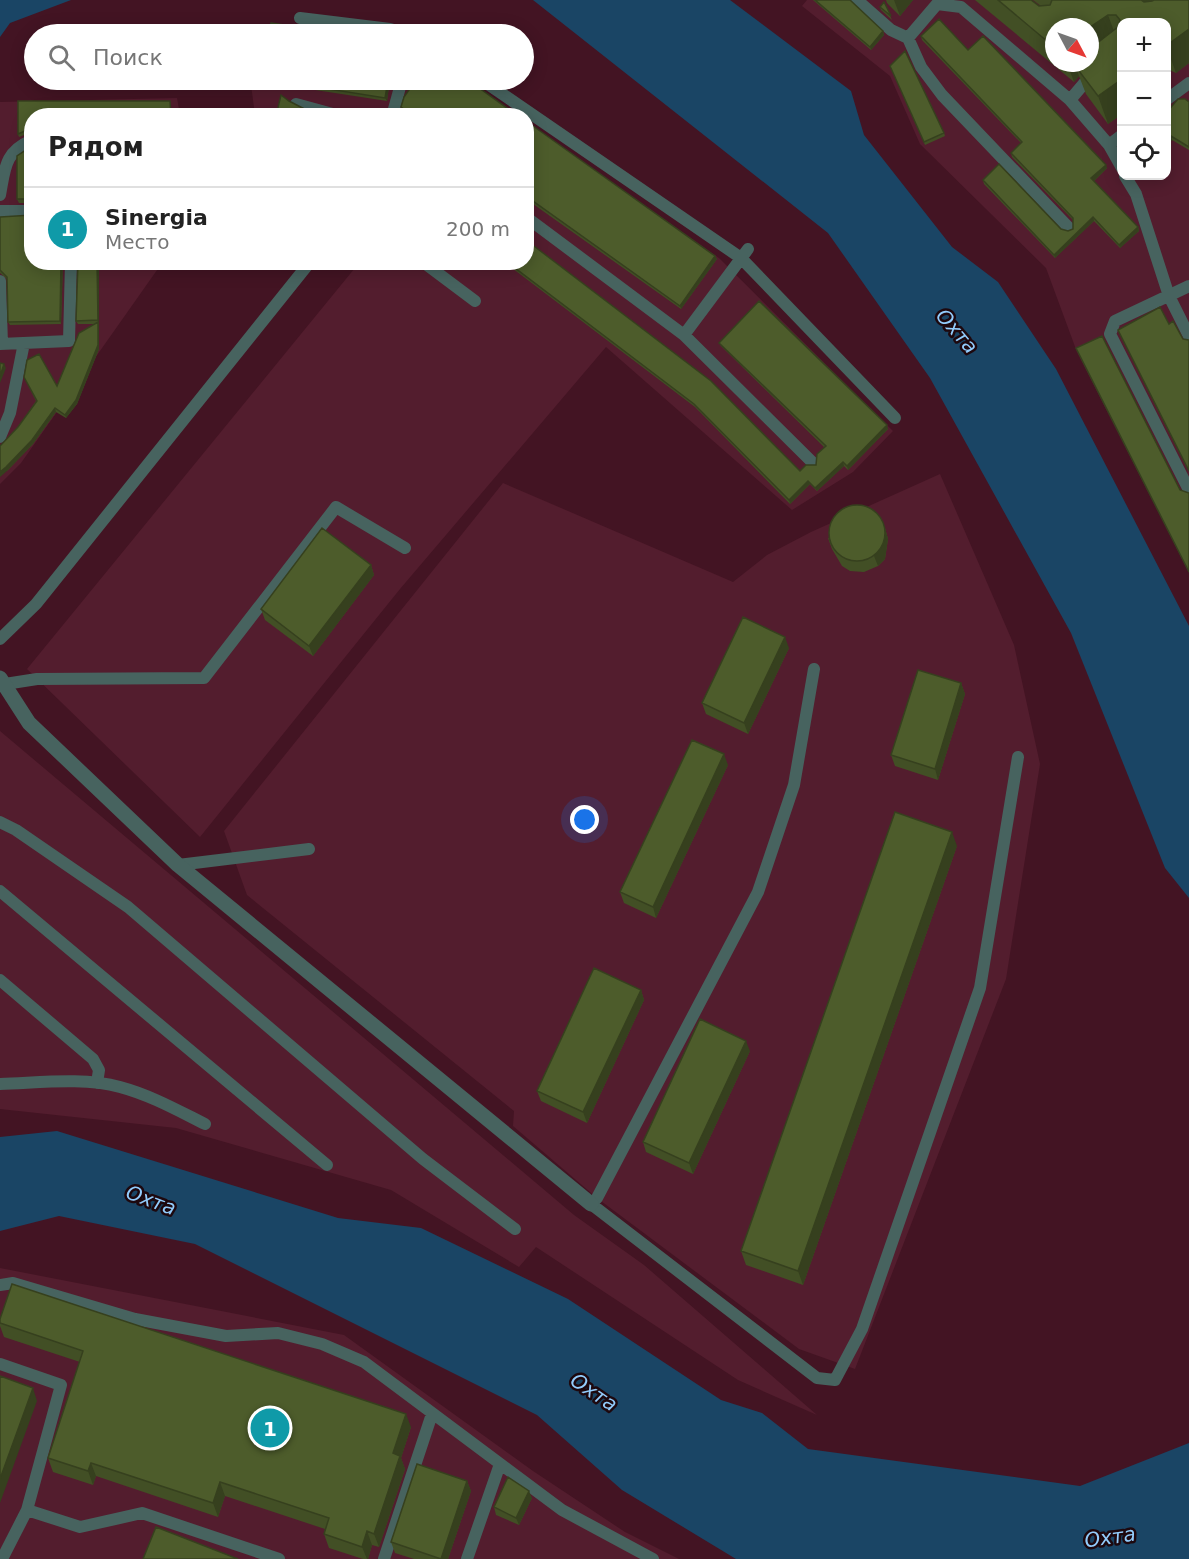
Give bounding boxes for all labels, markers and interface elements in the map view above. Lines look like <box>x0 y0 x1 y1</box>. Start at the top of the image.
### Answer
north arrow <box>1045 18 1099 72</box>
map controls <box>1117 18 1171 180</box>
button: + <box>1117 18 1171 72</box>
search box <box>24 24 534 90</box>
icon: search <box>45 41 78 74</box>
text: Поиск <box>93 45 163 70</box>
button: − <box>1117 72 1171 126</box>
button: locate <box>1117 126 1171 180</box>
text: Рядом <box>48 132 144 162</box>
text: Sinergia <box>105 205 208 230</box>
text: 1 <box>61 217 74 241</box>
text: 200 m <box>446 217 510 241</box>
text: Место <box>105 230 169 254</box>
water label: Охта <box>931 304 983 358</box>
your location <box>570 805 599 834</box>
water label: Охта <box>123 1180 179 1220</box>
water label: Охта <box>566 1368 622 1416</box>
pin: 1 <box>250 1406 290 1450</box>
water label: Охта <box>1083 1522 1137 1552</box>

